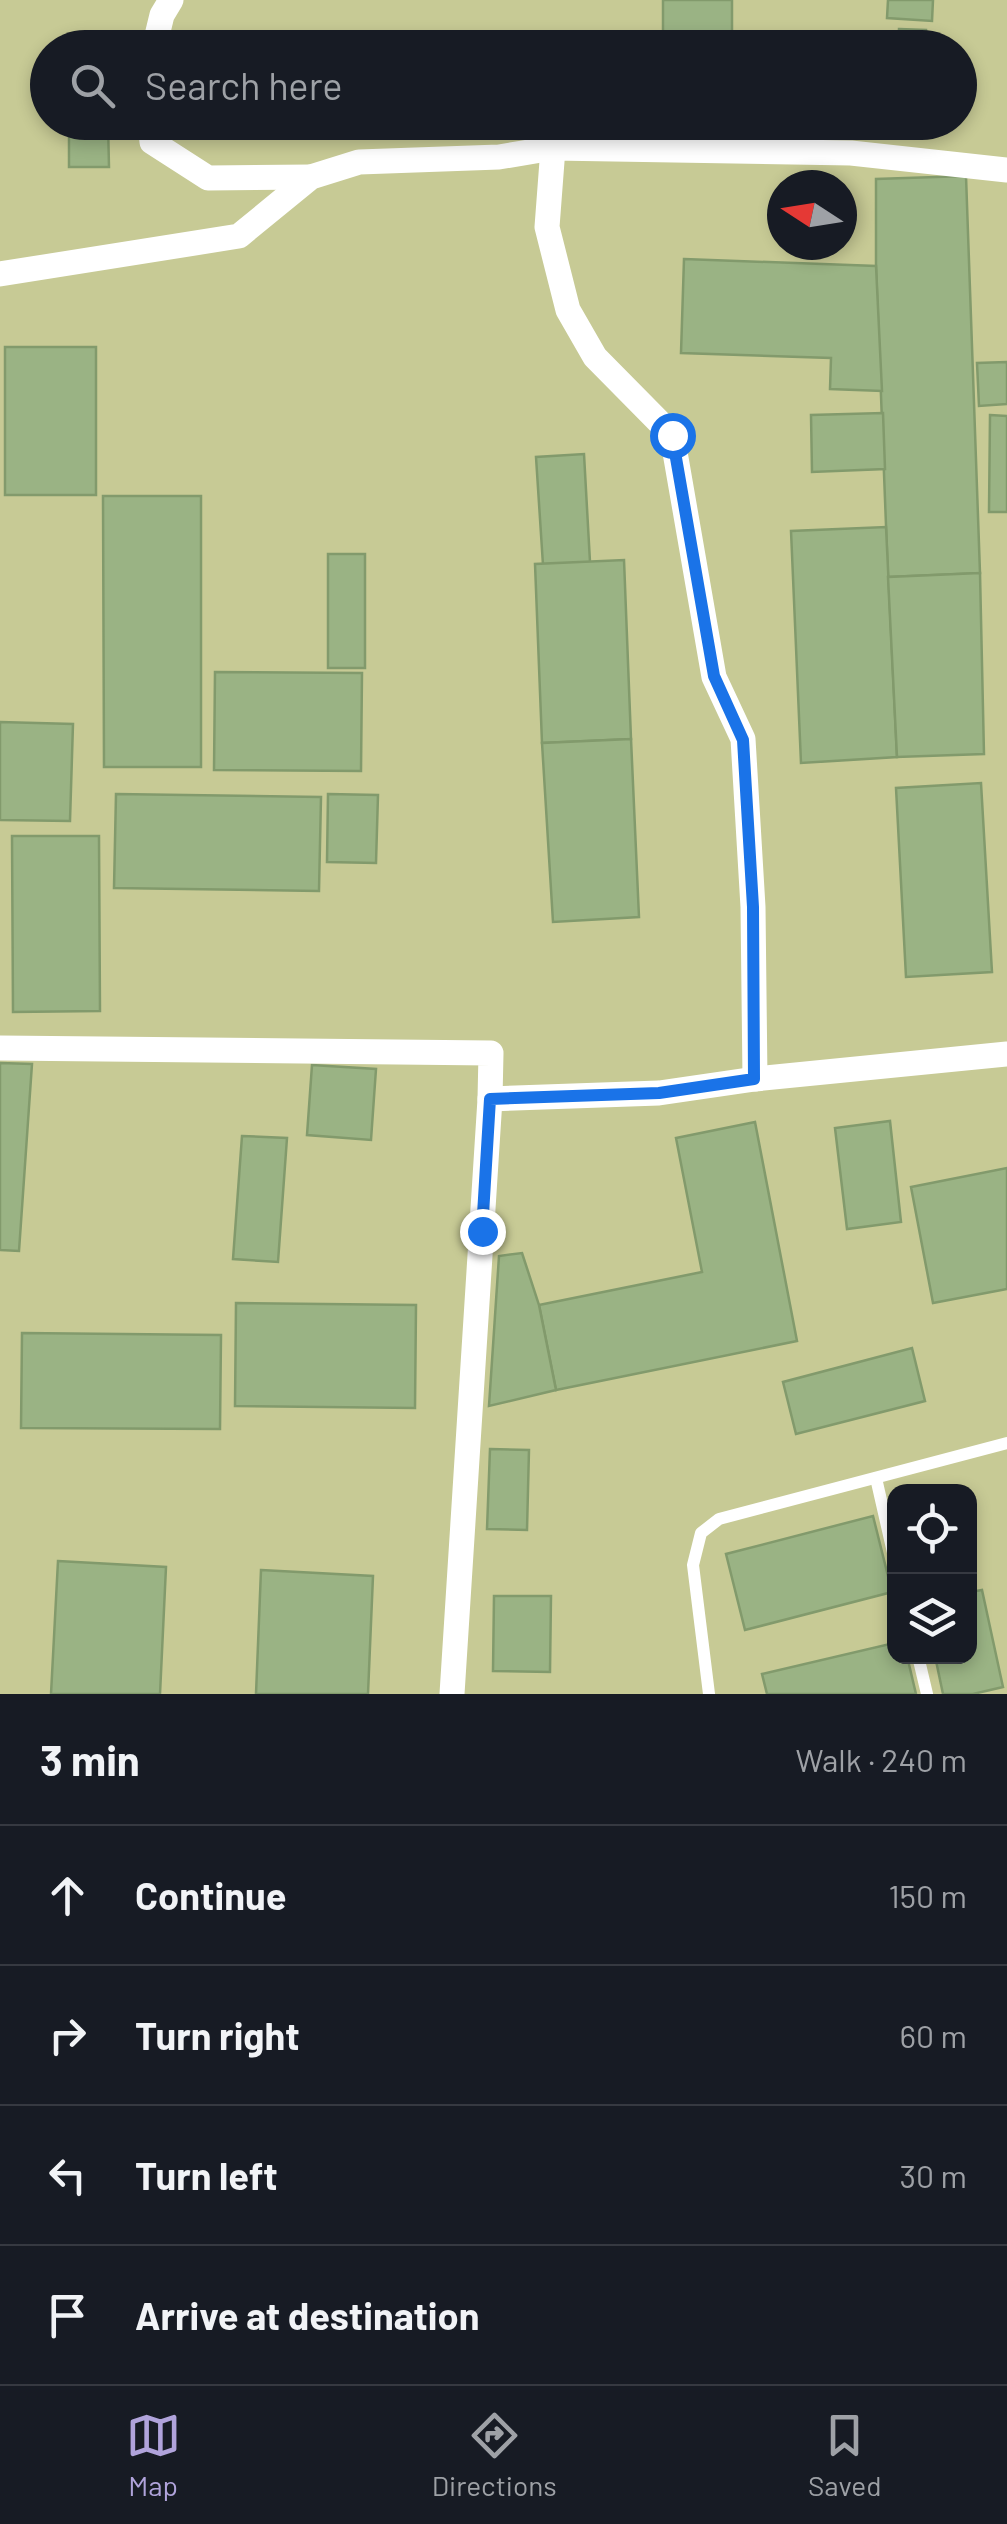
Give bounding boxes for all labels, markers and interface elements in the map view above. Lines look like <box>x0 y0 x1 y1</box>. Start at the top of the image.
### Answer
search box <box>30 30 977 140</box>
icon: search <box>65 58 120 113</box>
text: Search here <box>145 62 343 108</box>
north arrow <box>767 170 857 260</box>
route start <box>650 413 696 459</box>
route end <box>460 1209 506 1255</box>
map controls <box>887 1484 977 1664</box>
button: locate <box>887 1484 977 1574</box>
button: layers <box>887 1574 977 1664</box>
text: 3 min <box>40 1734 140 1784</box>
text: Walk · 240 m <box>795 1740 967 1778</box>
icon: ahead <box>40 1868 95 1923</box>
text: Continue <box>135 1872 286 1918</box>
text: 150 m <box>888 1876 967 1914</box>
icon: right <box>40 2008 95 2063</box>
text: Turn right <box>135 2012 300 2058</box>
text: 60 m <box>900 2016 967 2054</box>
icon: left <box>40 2148 95 2203</box>
text: Turn left <box>135 2152 278 2198</box>
text: 30 m <box>900 2156 967 2194</box>
icon: arrive <box>40 2288 95 2343</box>
text: Arrive at destination <box>135 2292 480 2338</box>
tab: Map <box>126 2408 181 2502</box>
tab: Directions <box>432 2408 557 2502</box>
tab: Saved <box>808 2408 881 2502</box>

